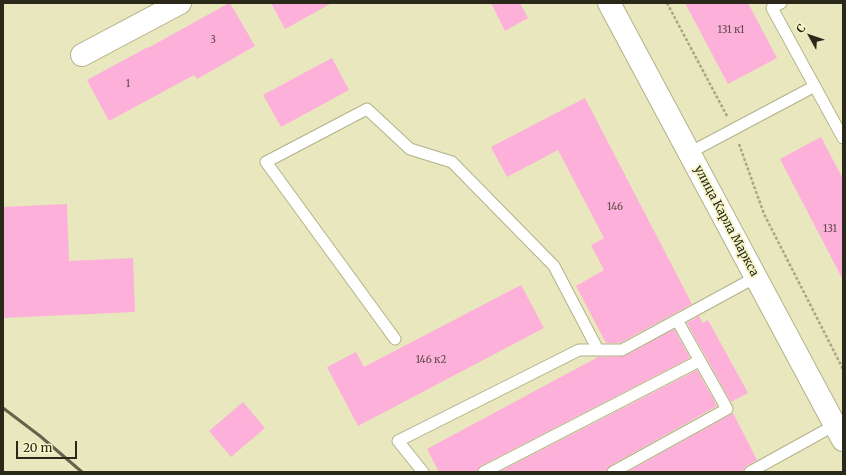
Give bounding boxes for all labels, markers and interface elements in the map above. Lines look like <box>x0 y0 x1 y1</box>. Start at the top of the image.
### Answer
north arrow <box>790 16 830 56</box>
text: С <box>793 21 809 36</box>
house number: 131 к1 <box>717 24 745 36</box>
house number: 3 <box>210 34 216 46</box>
house number: 1 <box>126 78 130 90</box>
street label: улица Карла Маркса <box>691 163 761 279</box>
house number: 146 <box>607 201 623 213</box>
house number: 131 <box>823 223 837 235</box>
house number: 146 к2 <box>416 354 446 366</box>
scale bar <box>18 433 79 459</box>
text: 20 m <box>23 440 52 455</box>

